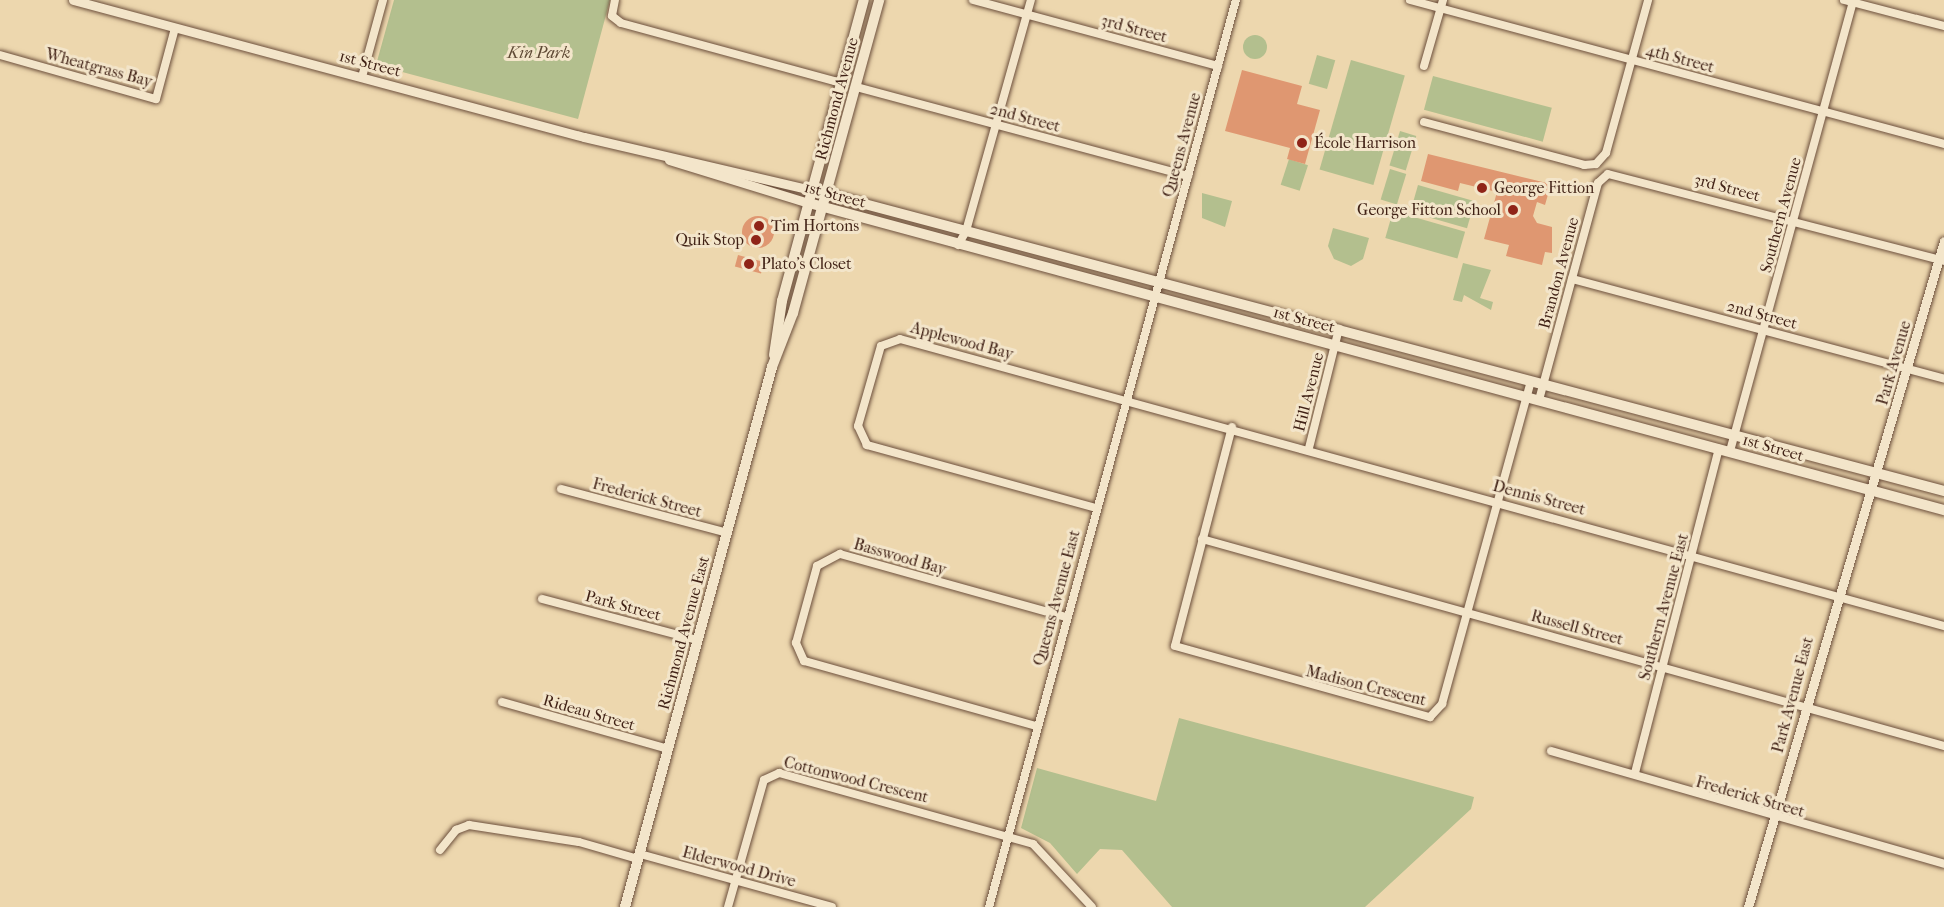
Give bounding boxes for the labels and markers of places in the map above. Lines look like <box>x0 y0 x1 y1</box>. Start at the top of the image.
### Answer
place label: École Harrison <box>1314 133 1416 153</box>
marker: École Harrison <box>1295 136 1309 150</box>
place label: George Fittion <box>1494 178 1594 198</box>
marker: George Fittion <box>1475 181 1489 195</box>
place label: George Fitton School <box>1357 200 1501 220</box>
marker: George Fitton School <box>1506 203 1520 217</box>
place label: Tim Hortons <box>771 216 859 236</box>
marker: Tim Hortons <box>752 219 766 233</box>
place label: Quik Stop <box>675 230 744 250</box>
marker: Quik Stop <box>749 233 763 247</box>
place label: Plato's Closet <box>761 254 852 274</box>
marker: Plato's Closet <box>742 257 756 271</box>

